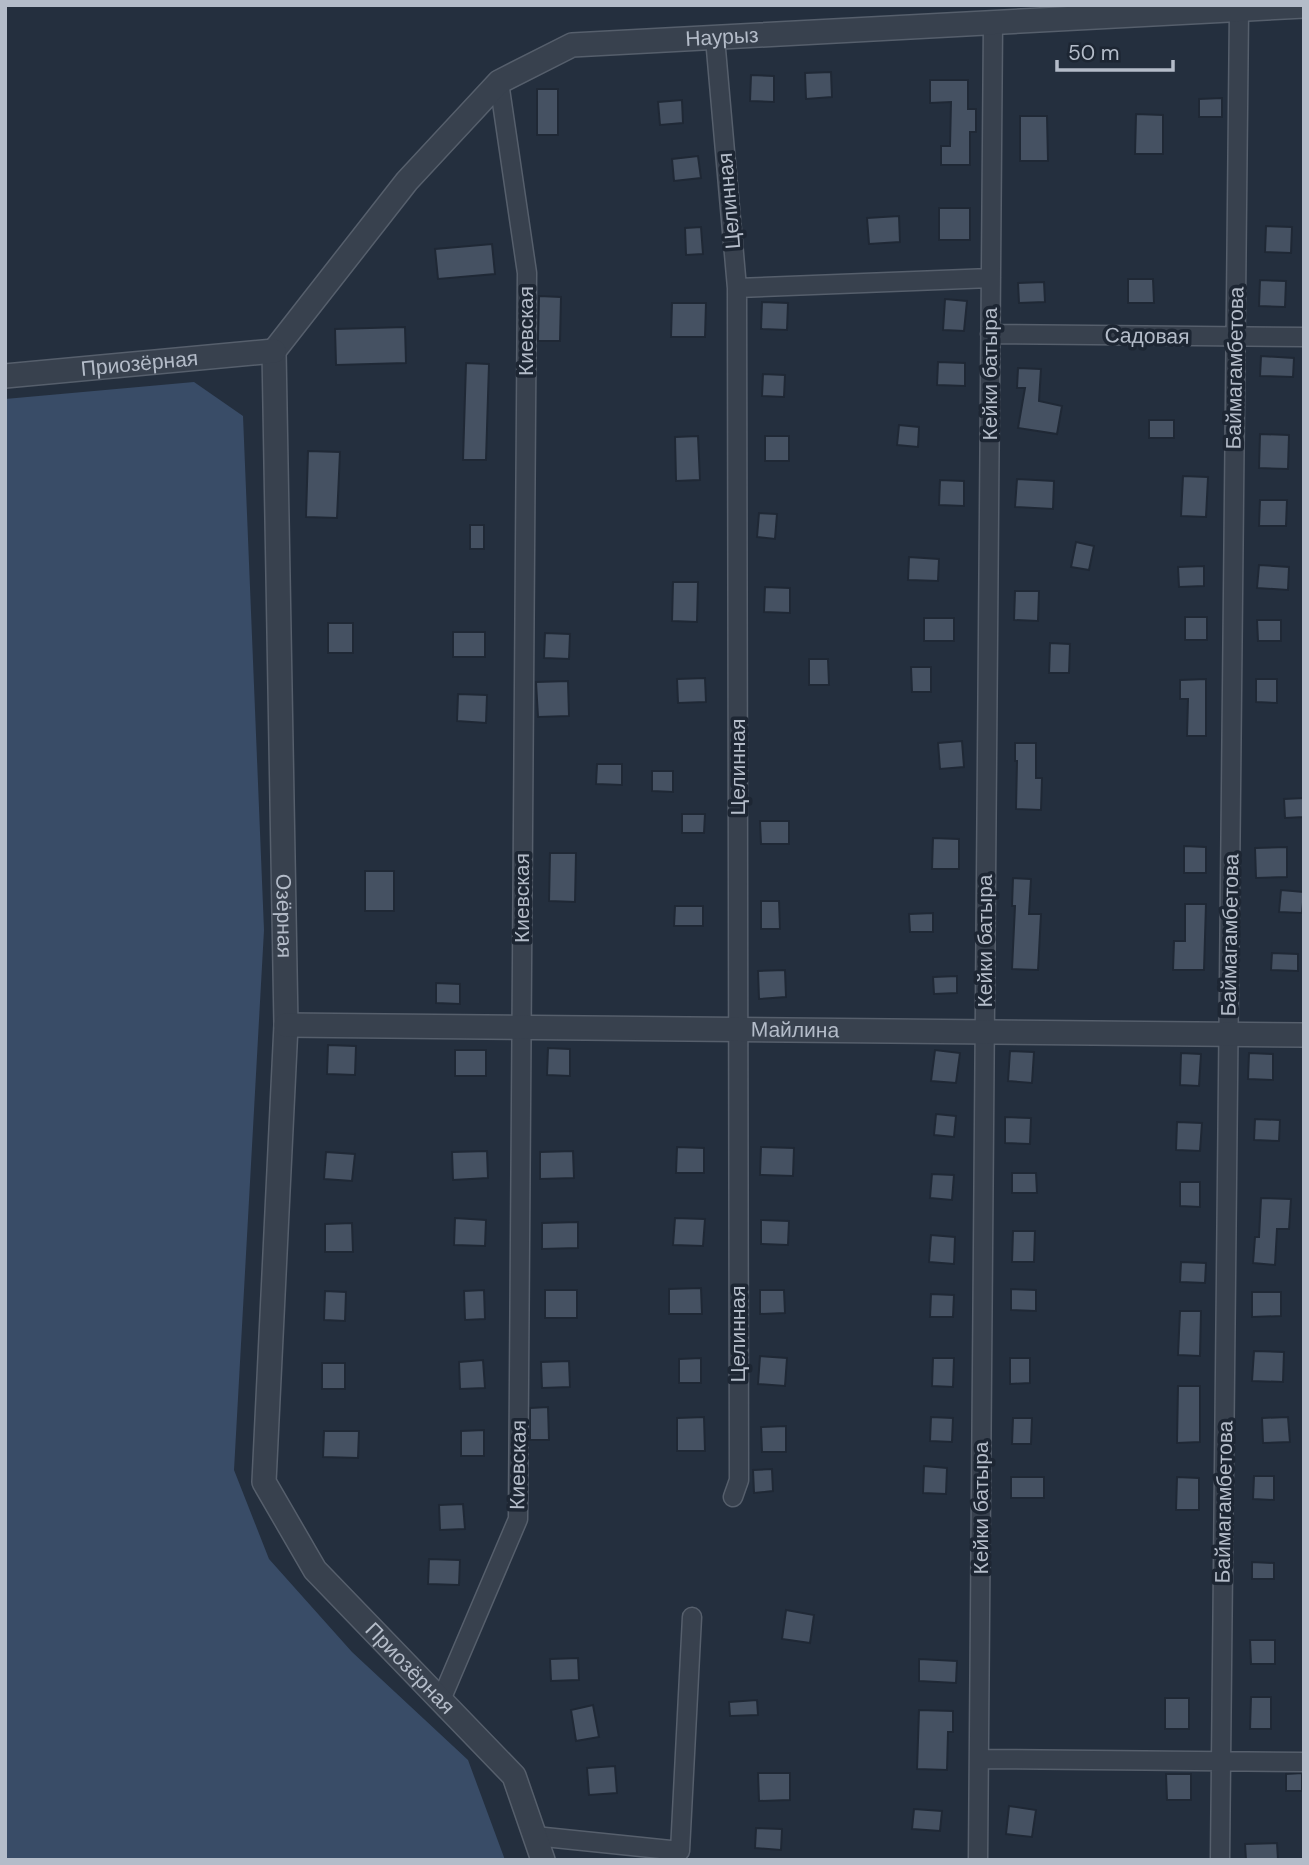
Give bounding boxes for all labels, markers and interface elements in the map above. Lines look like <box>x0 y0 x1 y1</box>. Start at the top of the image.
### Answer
street label: Наурыз <box>685 21 759 53</box>
scale bar <box>1057 28 1172 72</box>
text: 50 m <box>1068 39 1119 67</box>
street label: Целинная <box>711 152 747 250</box>
street label: Киевская <box>512 286 540 376</box>
street label: Баймагамбетова <box>1220 286 1250 450</box>
street label: Кейки батыра <box>976 307 1004 440</box>
street label: Садовая <box>1104 321 1190 351</box>
street label: Приозёрная <box>80 344 199 383</box>
street label: Целинная <box>724 719 752 815</box>
street label: Киевская <box>508 853 536 943</box>
street label: Баймагамбетова <box>1215 853 1245 1017</box>
street label: Озёрная <box>269 874 299 958</box>
street label: Кейки батыра <box>971 874 999 1007</box>
street label: Майлина <box>751 1016 840 1044</box>
street label: Целинная <box>724 1286 752 1382</box>
street label: Киевская <box>503 1420 533 1510</box>
street label: Баймагамбетова <box>1209 1420 1239 1584</box>
street label: Кейки батыра <box>967 1441 995 1574</box>
street label: Приозёрная <box>359 1616 461 1720</box>

